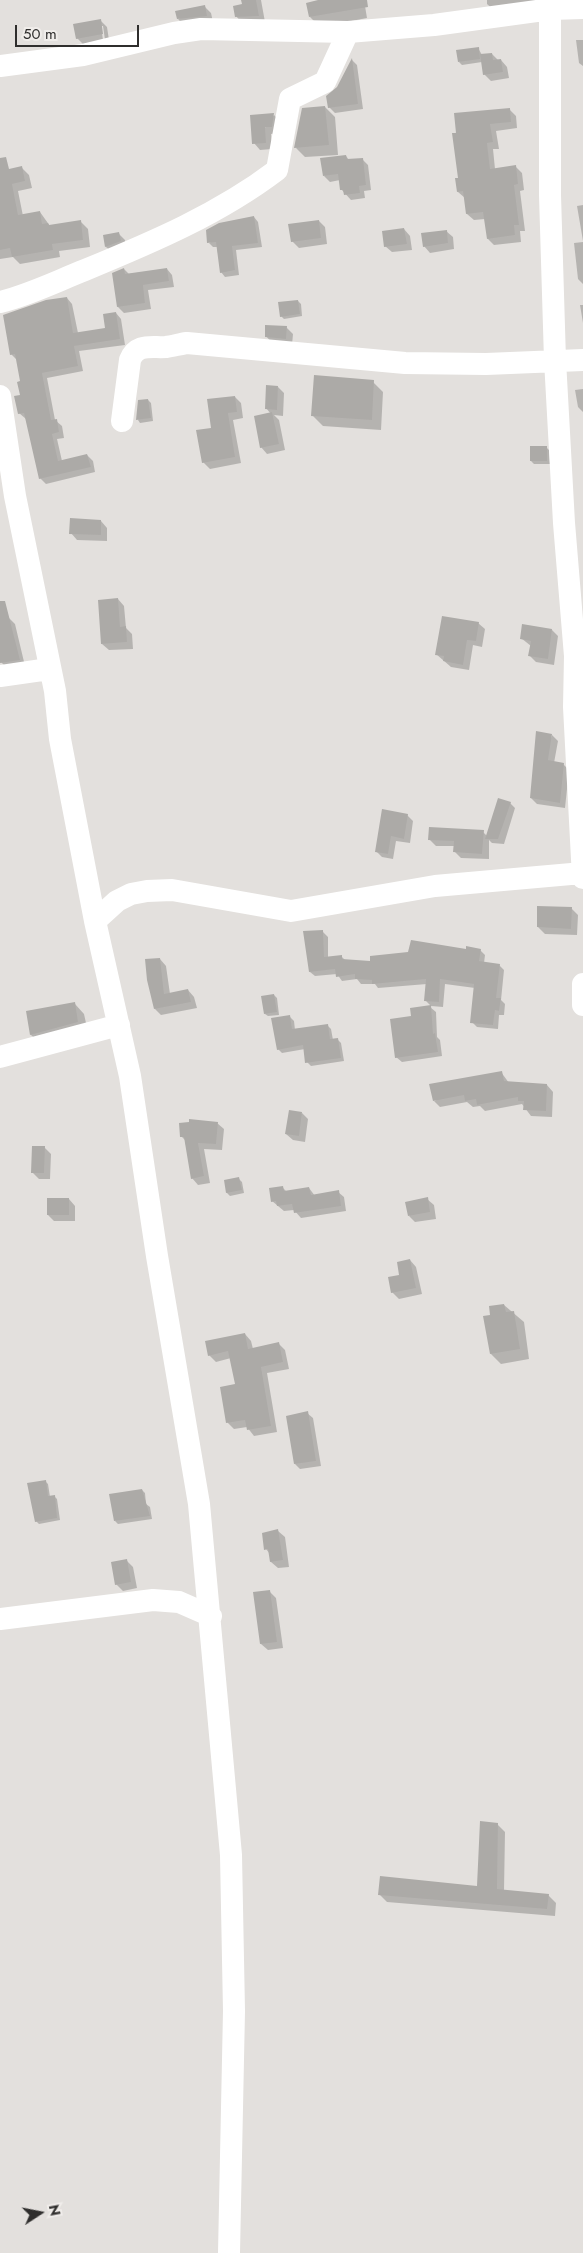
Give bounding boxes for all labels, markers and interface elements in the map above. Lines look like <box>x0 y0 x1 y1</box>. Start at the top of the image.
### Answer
scale bar <box>18 15 141 47</box>
text: 50 m <box>23 23 57 45</box>
north arrow <box>15 2188 65 2238</box>
text: N <box>44 2203 66 2218</box>

